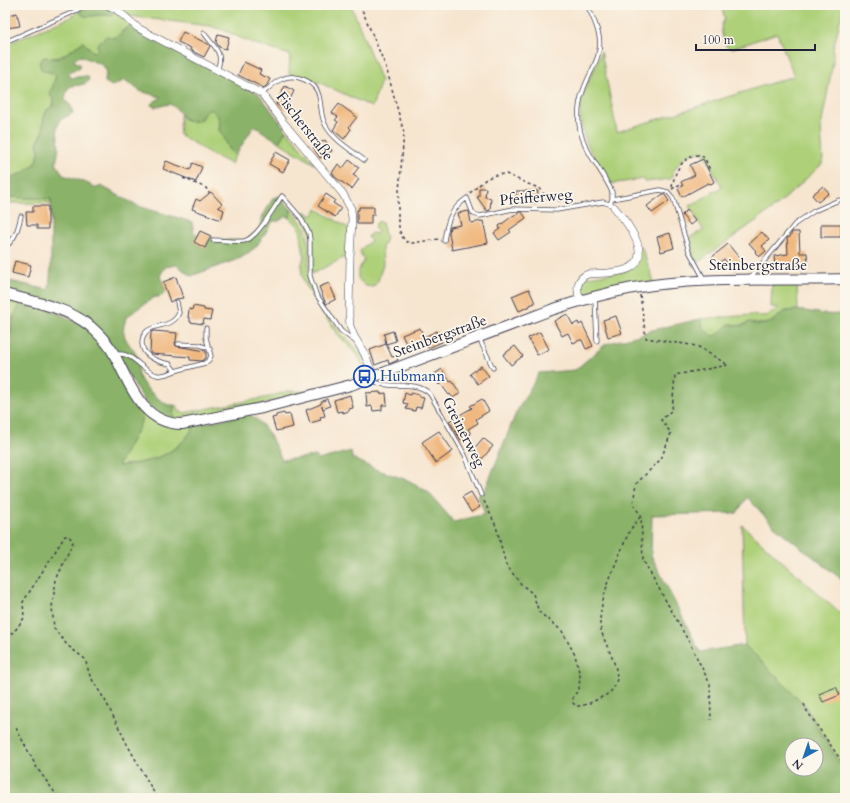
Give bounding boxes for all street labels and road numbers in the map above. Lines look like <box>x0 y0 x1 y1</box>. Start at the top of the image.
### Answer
street label: Fischerstraße <box>272 87 338 165</box>
street label: Pfeifferweg <box>499 184 574 210</box>
street label: Steinbergstraße <box>709 255 807 275</box>
street label: Steinbergstraße <box>391 310 490 362</box>
street label: Greinerweg <box>438 393 491 471</box>

